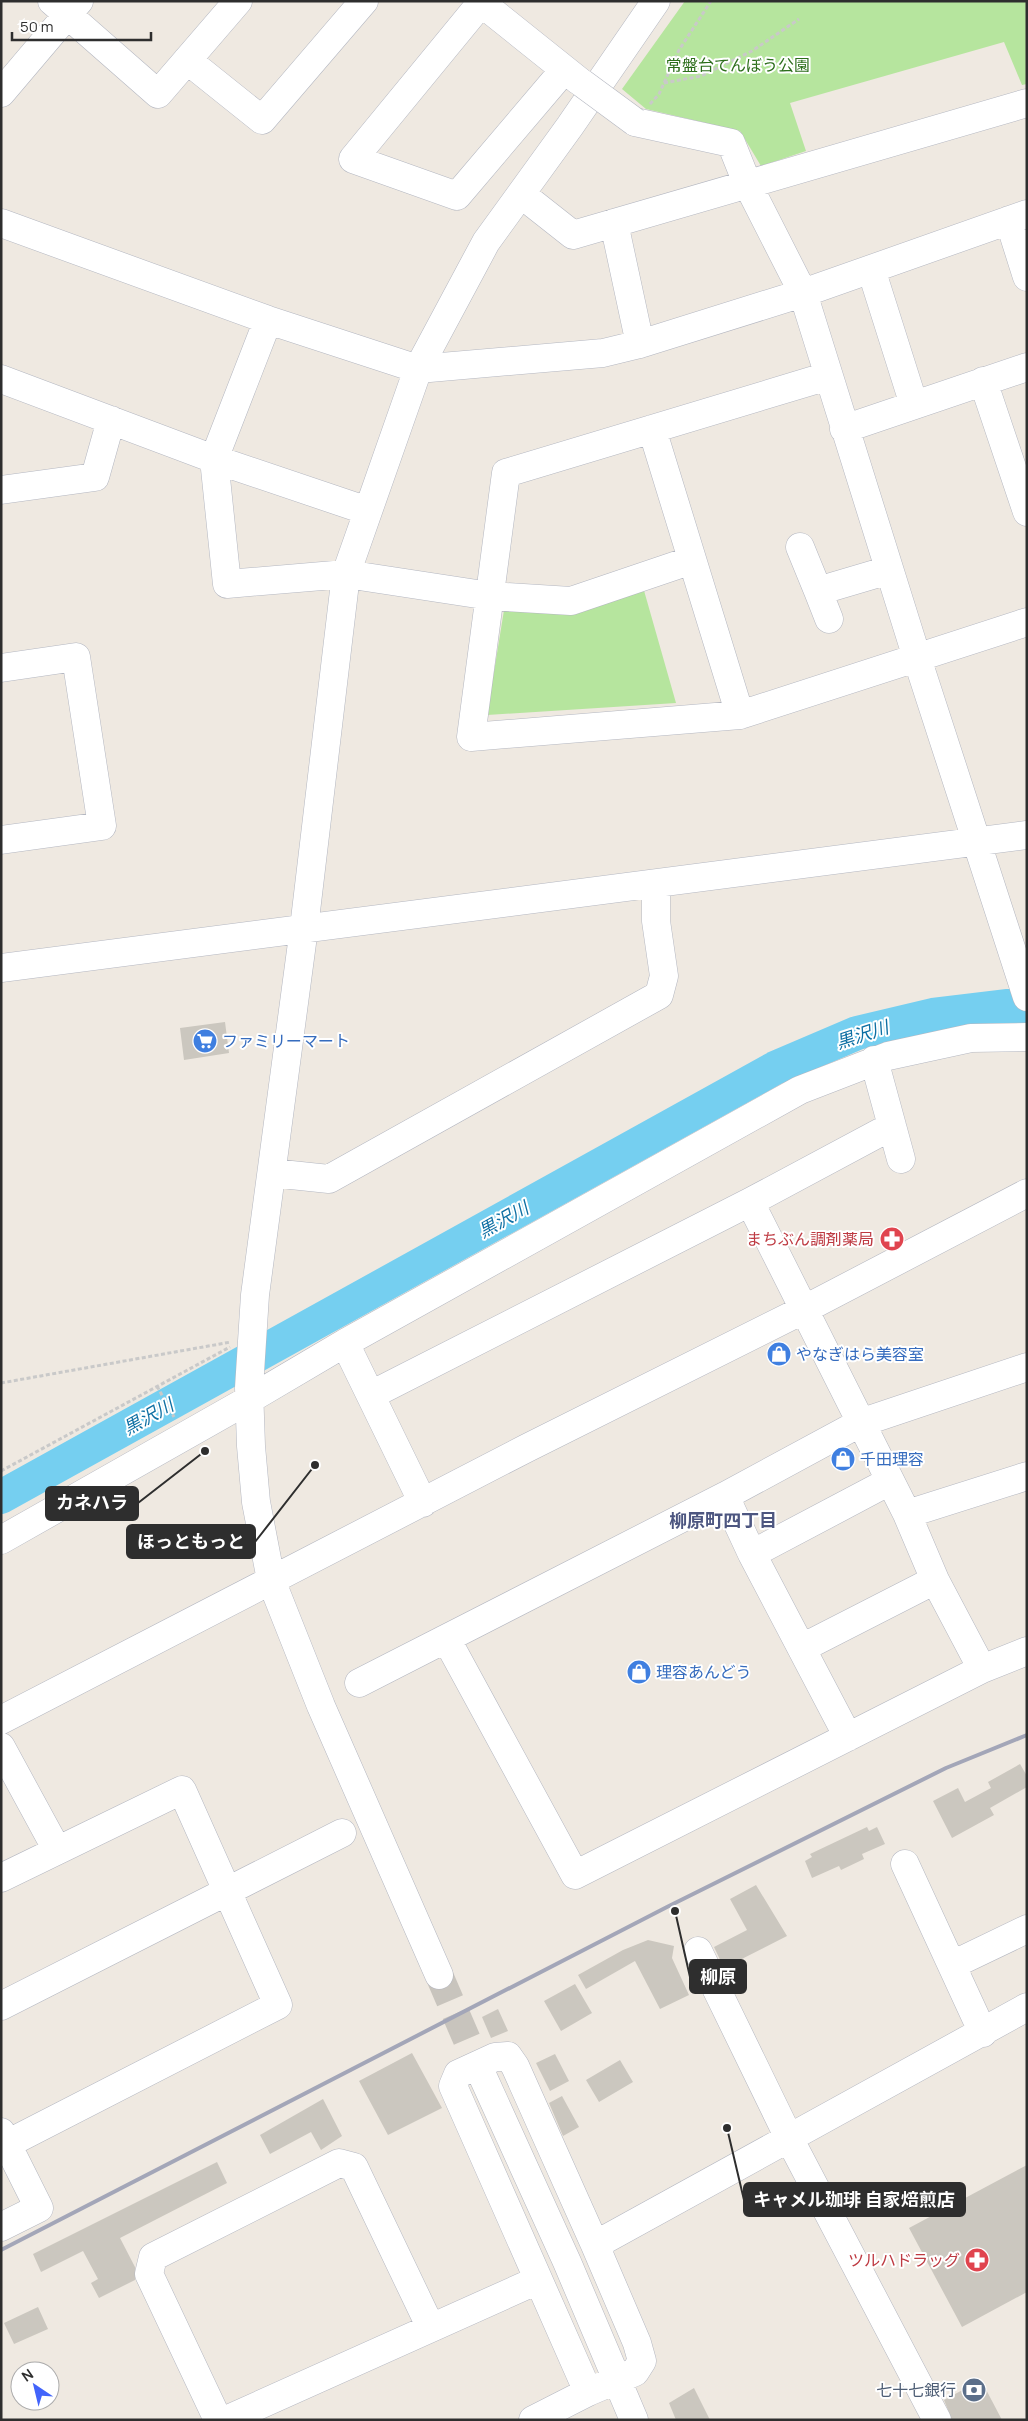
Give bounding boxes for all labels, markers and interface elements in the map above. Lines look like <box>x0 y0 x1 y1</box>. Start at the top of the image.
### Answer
scale bar <box>12 10 151 42</box>
text: 50 m <box>20 16 54 37</box>
park label: 常盤台てんぼう公園 <box>666 54 810 76</box>
water label: 黒沢川 <box>833 1014 893 1054</box>
supermarket icon: ファミリーマート <box>192 1028 218 1054</box>
place label: ファミリーマート <box>222 1030 350 1052</box>
water label: 黒沢川 <box>474 1194 534 1243</box>
pharmacy icon: まちぶん調剤薬局 <box>879 1226 905 1252</box>
place label: まちぶん調剤薬局 <box>746 1228 874 1250</box>
shop icon: やなぎはら美容室 <box>766 1341 792 1367</box>
place label: やなぎはら美容室 <box>796 1343 924 1365</box>
water label: 黒沢川 <box>119 1391 179 1440</box>
shop icon: 千田理容 <box>830 1446 856 1472</box>
place label: 千田理容 <box>860 1448 924 1470</box>
callout: カネハラ <box>46 1487 138 1520</box>
text: カネハラ <box>56 1490 128 1514</box>
district label: 柳原町四丁目 <box>669 1508 777 1532</box>
callout: ほっともっと <box>127 1525 255 1558</box>
text: ほっともっと <box>137 1529 245 1553</box>
shop icon: 理容あんどう <box>626 1659 652 1685</box>
place label: 理容あんどう <box>656 1661 752 1683</box>
callout: 柳原 <box>690 1960 746 1993</box>
text: 柳原 <box>700 1964 736 1988</box>
callout: キャメル珈琲 自家焙煎店 <box>744 2183 965 2216</box>
text: キャメル珈琲 自家焙煎店 <box>753 2187 955 2211</box>
pharmacy icon: ツルハドラッグ <box>964 2247 990 2273</box>
place label: ツルハドラッグ <box>848 2249 960 2271</box>
north arrow <box>10 2361 60 2411</box>
text: N <box>18 2364 37 2386</box>
bank icon: 七十七銀行 <box>961 2377 987 2403</box>
place label: 七十七銀行 <box>876 2379 956 2401</box>

